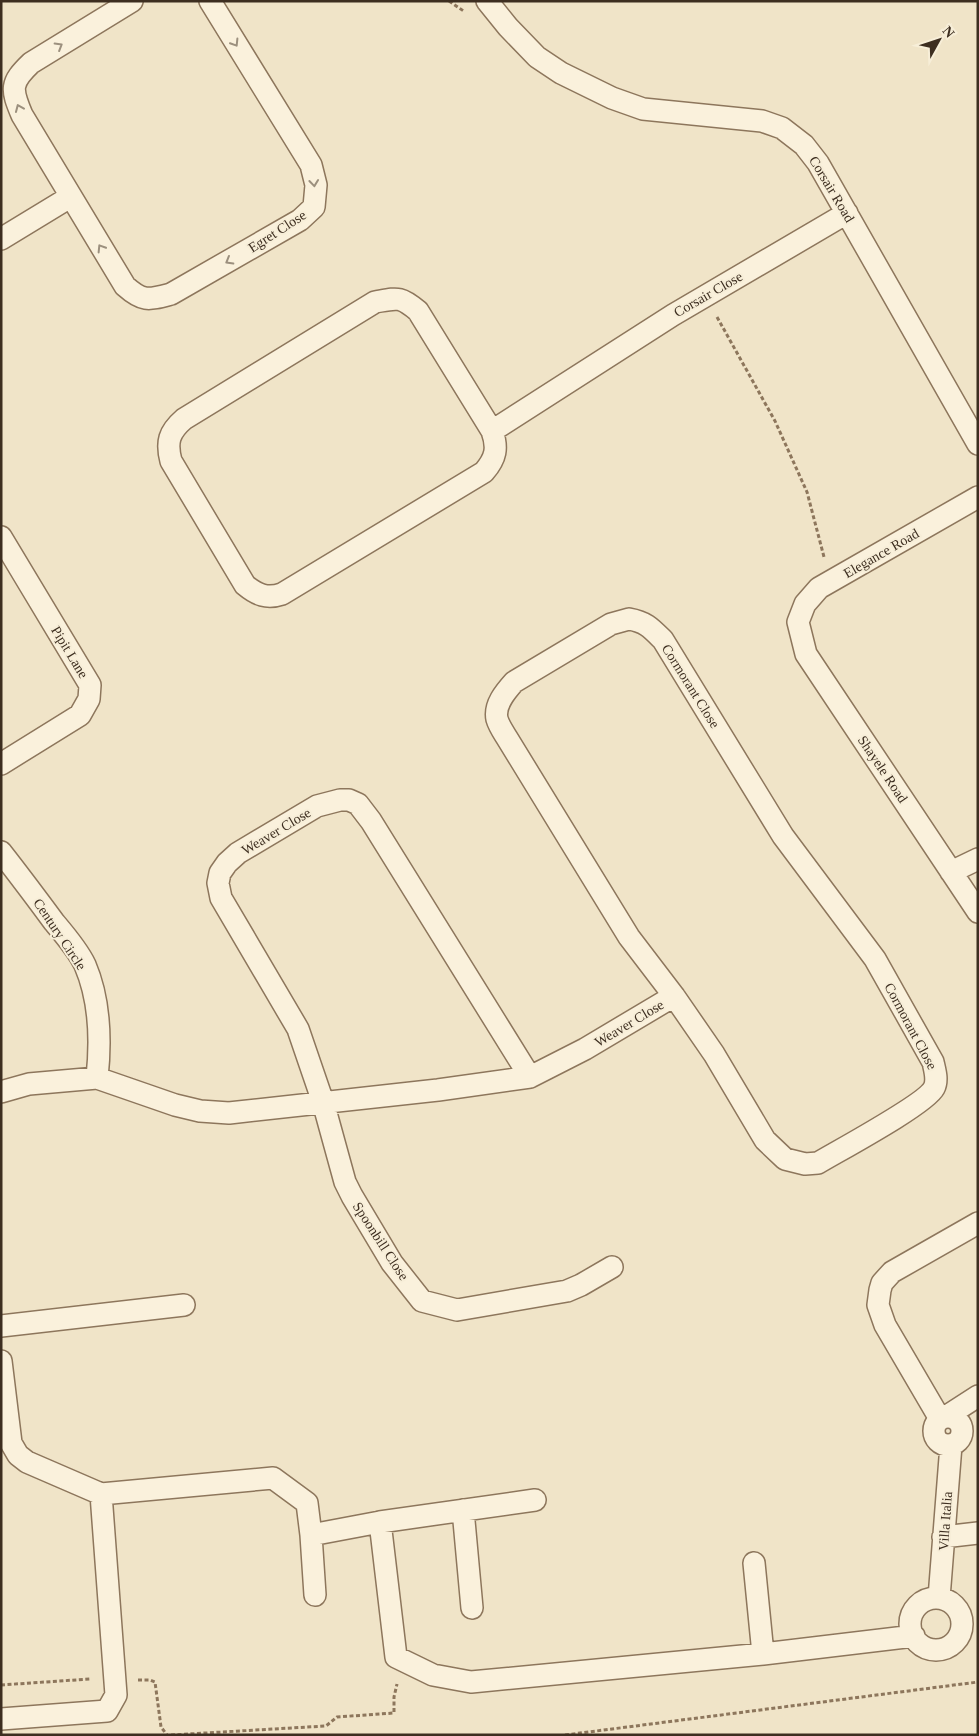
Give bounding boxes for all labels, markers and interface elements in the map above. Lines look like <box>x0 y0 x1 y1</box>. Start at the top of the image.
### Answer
north arrow <box>914 15 964 65</box>
text: N <box>940 23 958 41</box>
one-way arrow <box>229 37 239 46</box>
one-way arrow <box>53 43 62 53</box>
one-way arrow <box>15 104 26 113</box>
street label: Corsair Road <box>806 154 857 225</box>
one-way arrow <box>308 180 319 188</box>
street label: Egret Close <box>246 207 309 256</box>
one-way arrow <box>98 245 108 254</box>
one-way arrow <box>226 255 235 265</box>
street label: Corsair Close <box>671 269 745 320</box>
street label: Elegance Road <box>841 526 922 581</box>
street label: Pipit Lane <box>48 624 91 681</box>
street label: Cormorant Close <box>659 642 722 731</box>
street label: Shayele Road <box>855 733 910 806</box>
street label: Weaver Close <box>239 805 313 858</box>
street label: Century Circle <box>30 896 89 973</box>
street label: Cormorant Close <box>881 980 940 1072</box>
street label: Weaver Close <box>592 997 666 1050</box>
street label: Spoonbill Close <box>350 1200 411 1283</box>
street label: Villa Italia <box>936 1490 955 1551</box>

